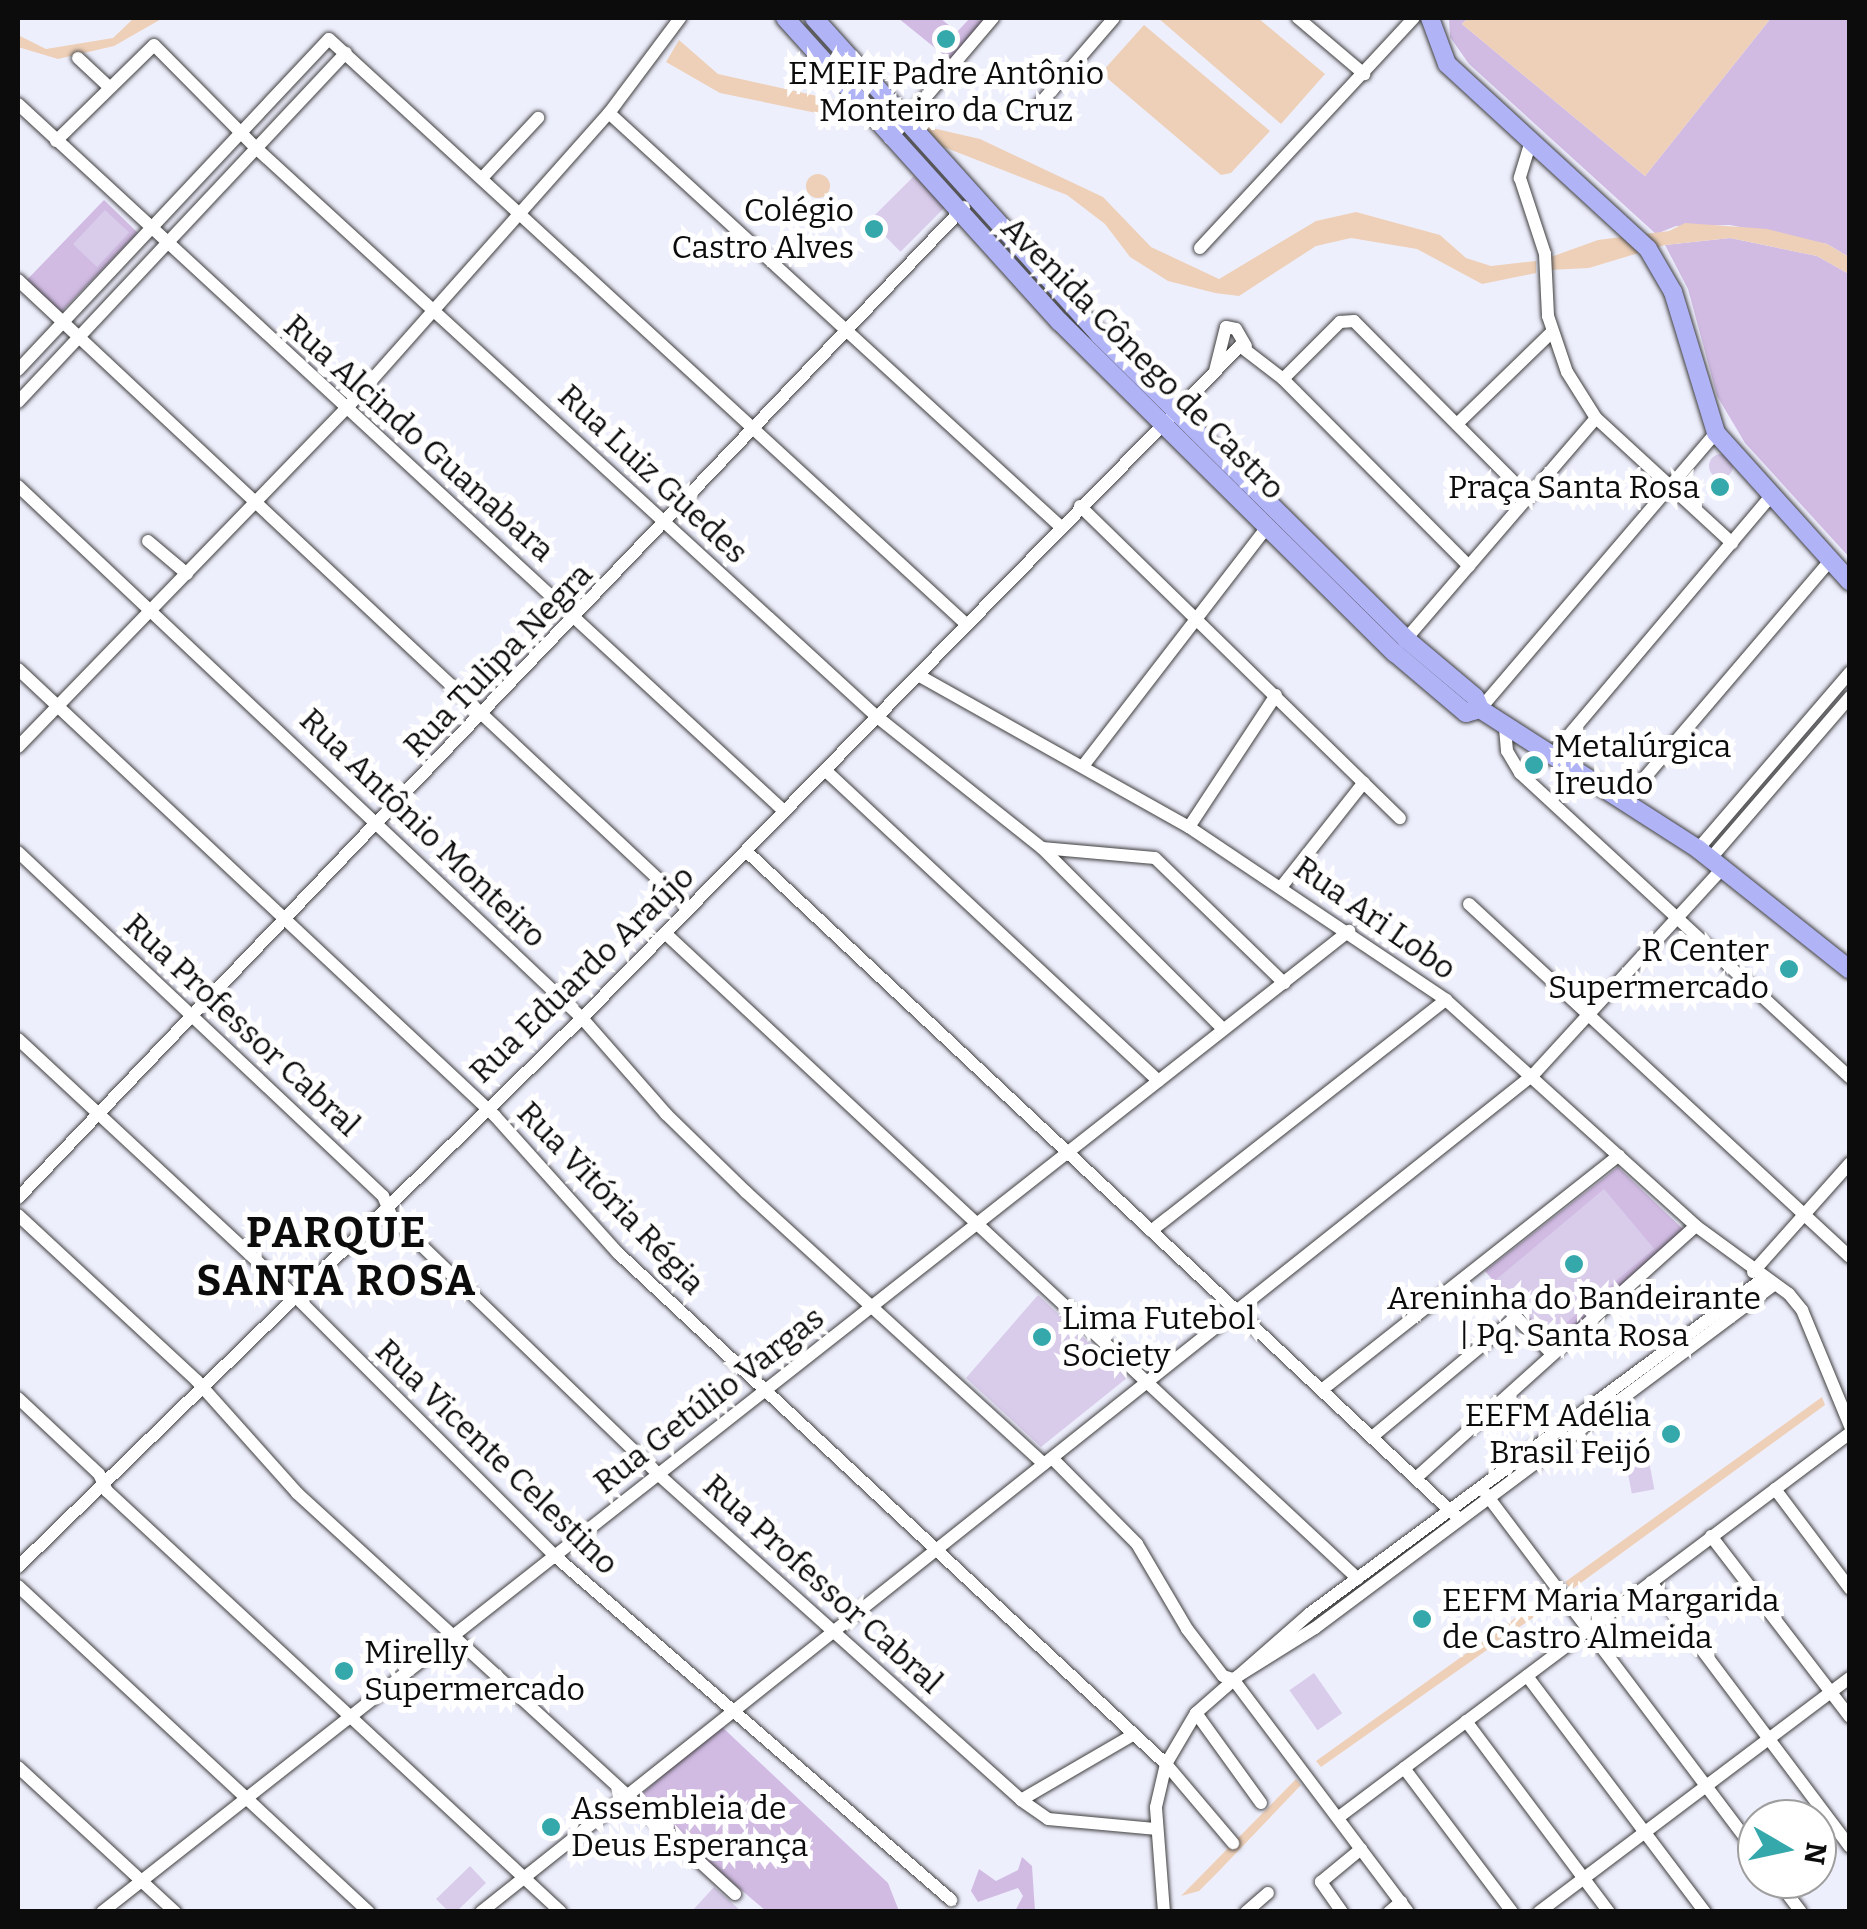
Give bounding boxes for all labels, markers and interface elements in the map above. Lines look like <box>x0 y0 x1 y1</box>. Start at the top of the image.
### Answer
marker: EMEIF Padre Antônio Monteiro da Cruz <box>935 28 957 50</box>
place label: EMEIF Padre Antônio Monteiro da Cruz <box>788 55 1104 130</box>
place label: Colégio Castro Alves <box>671 192 854 267</box>
street label: Avenida Cônego de Castro <box>994 209 1292 507</box>
marker: Colégio Castro Alves <box>863 218 885 240</box>
street label: Rua Alcindo Guanabara <box>276 307 562 569</box>
street label: Rua Luiz Guedes <box>550 376 756 572</box>
place label: Praça Santa Rosa <box>1448 468 1700 506</box>
marker: Praça Santa Rosa <box>1709 476 1731 498</box>
street label: Rua Tulipa Negra <box>396 555 600 765</box>
street label: Rua Antônio Monteiro <box>292 700 554 956</box>
place label: Metalúrgica Ireudo <box>1554 728 1731 803</box>
marker: Metalúrgica Ireudo <box>1523 754 1545 776</box>
street label: Rua Ari Lobo <box>1287 848 1463 988</box>
street label: Rua Eduardo Araújo <box>462 857 702 1091</box>
street label: Rua Professor Cabral <box>116 906 368 1144</box>
place label: R Center Supermercado <box>1548 932 1769 1007</box>
marker: R Center Supermercado <box>1778 958 1800 980</box>
street label: Rua Vitória Régia <box>509 1094 713 1302</box>
district label: PARQUE SANTA ROSA <box>196 1208 478 1306</box>
marker: Areninha do Bandeirante | Pq. Santa Rosa <box>1563 1253 1585 1275</box>
place label: Areninha do Bandeirante | Pq. Santa Rosa <box>1387 1280 1761 1355</box>
street label: Rua Getúlio Vargas <box>586 1298 832 1502</box>
place label: Lima Futebol Society <box>1062 1300 1255 1375</box>
marker: Lima Futebol Society <box>1031 1326 1053 1348</box>
street label: Rua Vicente Celestino <box>368 1331 626 1583</box>
place label: EEFM Adélia Brasil Feijó <box>1465 1397 1651 1472</box>
marker: EEFM Adélia Brasil Feijó <box>1660 1423 1682 1445</box>
street label: Rua Professor Cabral <box>696 1467 950 1701</box>
place label: EEFM Maria Margarida de Castro Almeida <box>1442 1582 1779 1657</box>
marker: EEFM Maria Margarida de Castro Almeida <box>1411 1608 1433 1630</box>
place label: Mirelly Supermercado <box>364 1634 585 1709</box>
marker: Mirelly Supermercado <box>333 1660 355 1682</box>
place label: Assembleia de Deus Esperança <box>571 1790 808 1865</box>
north arrow <box>1737 1799 1837 1899</box>
marker: Assembleia de Deus Esperança <box>540 1816 562 1838</box>
text: N <box>1797 1840 1833 1867</box>

